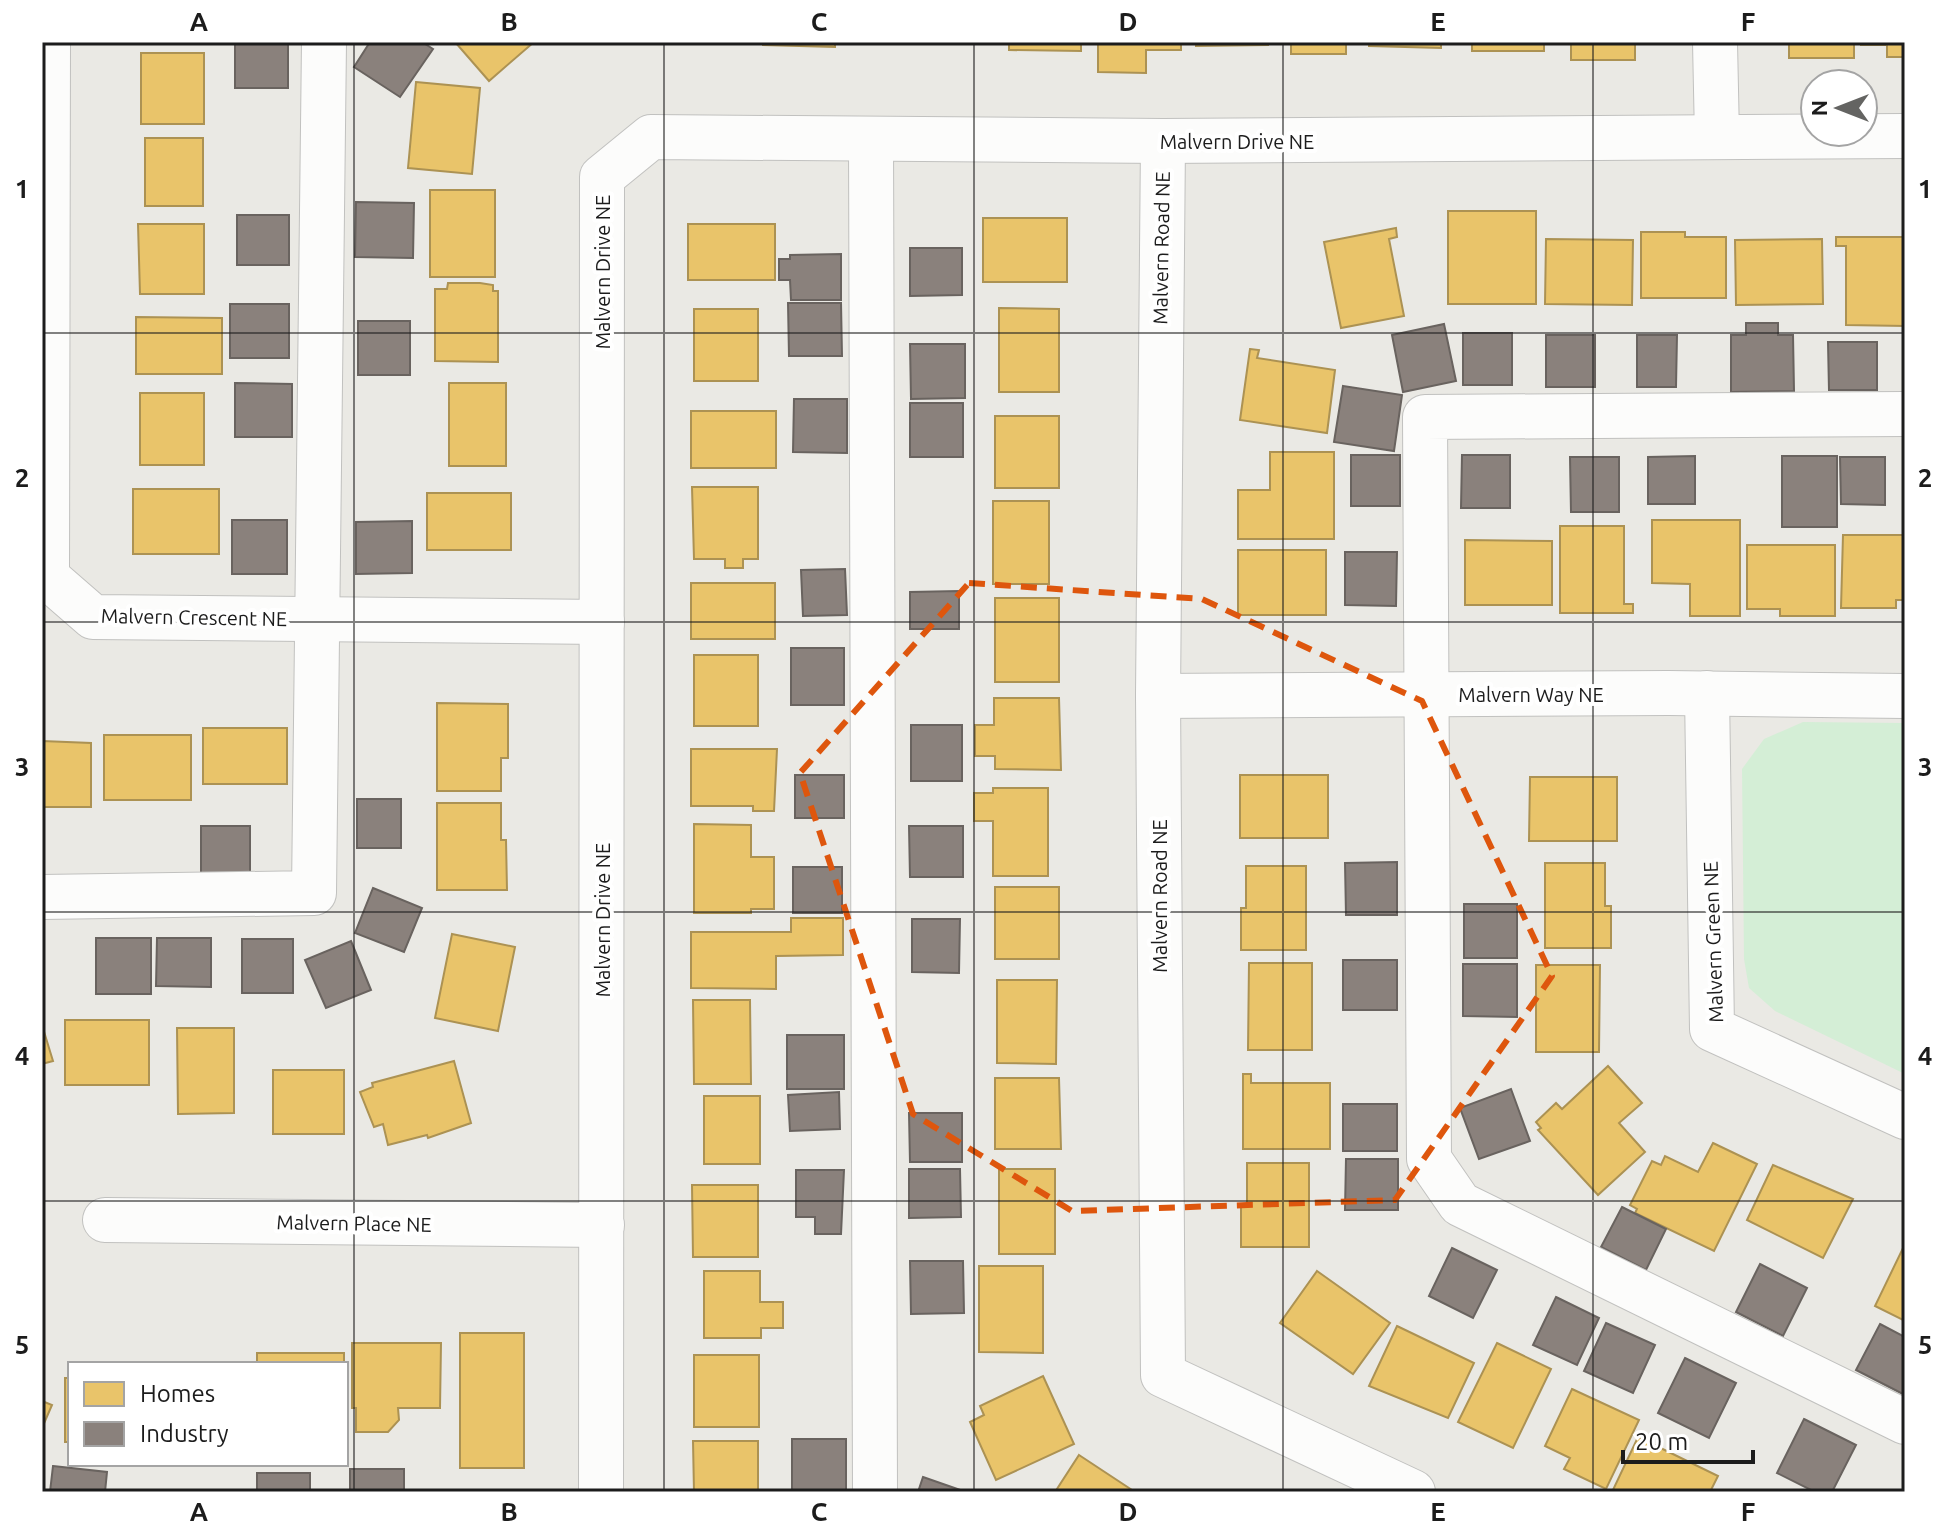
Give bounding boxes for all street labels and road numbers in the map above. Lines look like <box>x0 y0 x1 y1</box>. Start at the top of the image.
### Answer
street label: Malvern Drive NE <box>1160 130 1314 153</box>
street label: Malvern Road NE <box>1148 171 1174 325</box>
street label: Malvern Drive NE <box>591 195 614 349</box>
street label: Malvern Crescent NE <box>101 604 287 630</box>
street label: Malvern Way NE <box>1458 683 1604 706</box>
street label: Malvern Road NE <box>1148 819 1171 973</box>
street label: Malvern Drive NE <box>591 843 614 997</box>
street label: Malvern Green NE <box>1699 861 1727 1023</box>
street label: Malvern Place NE <box>276 1210 432 1236</box>

